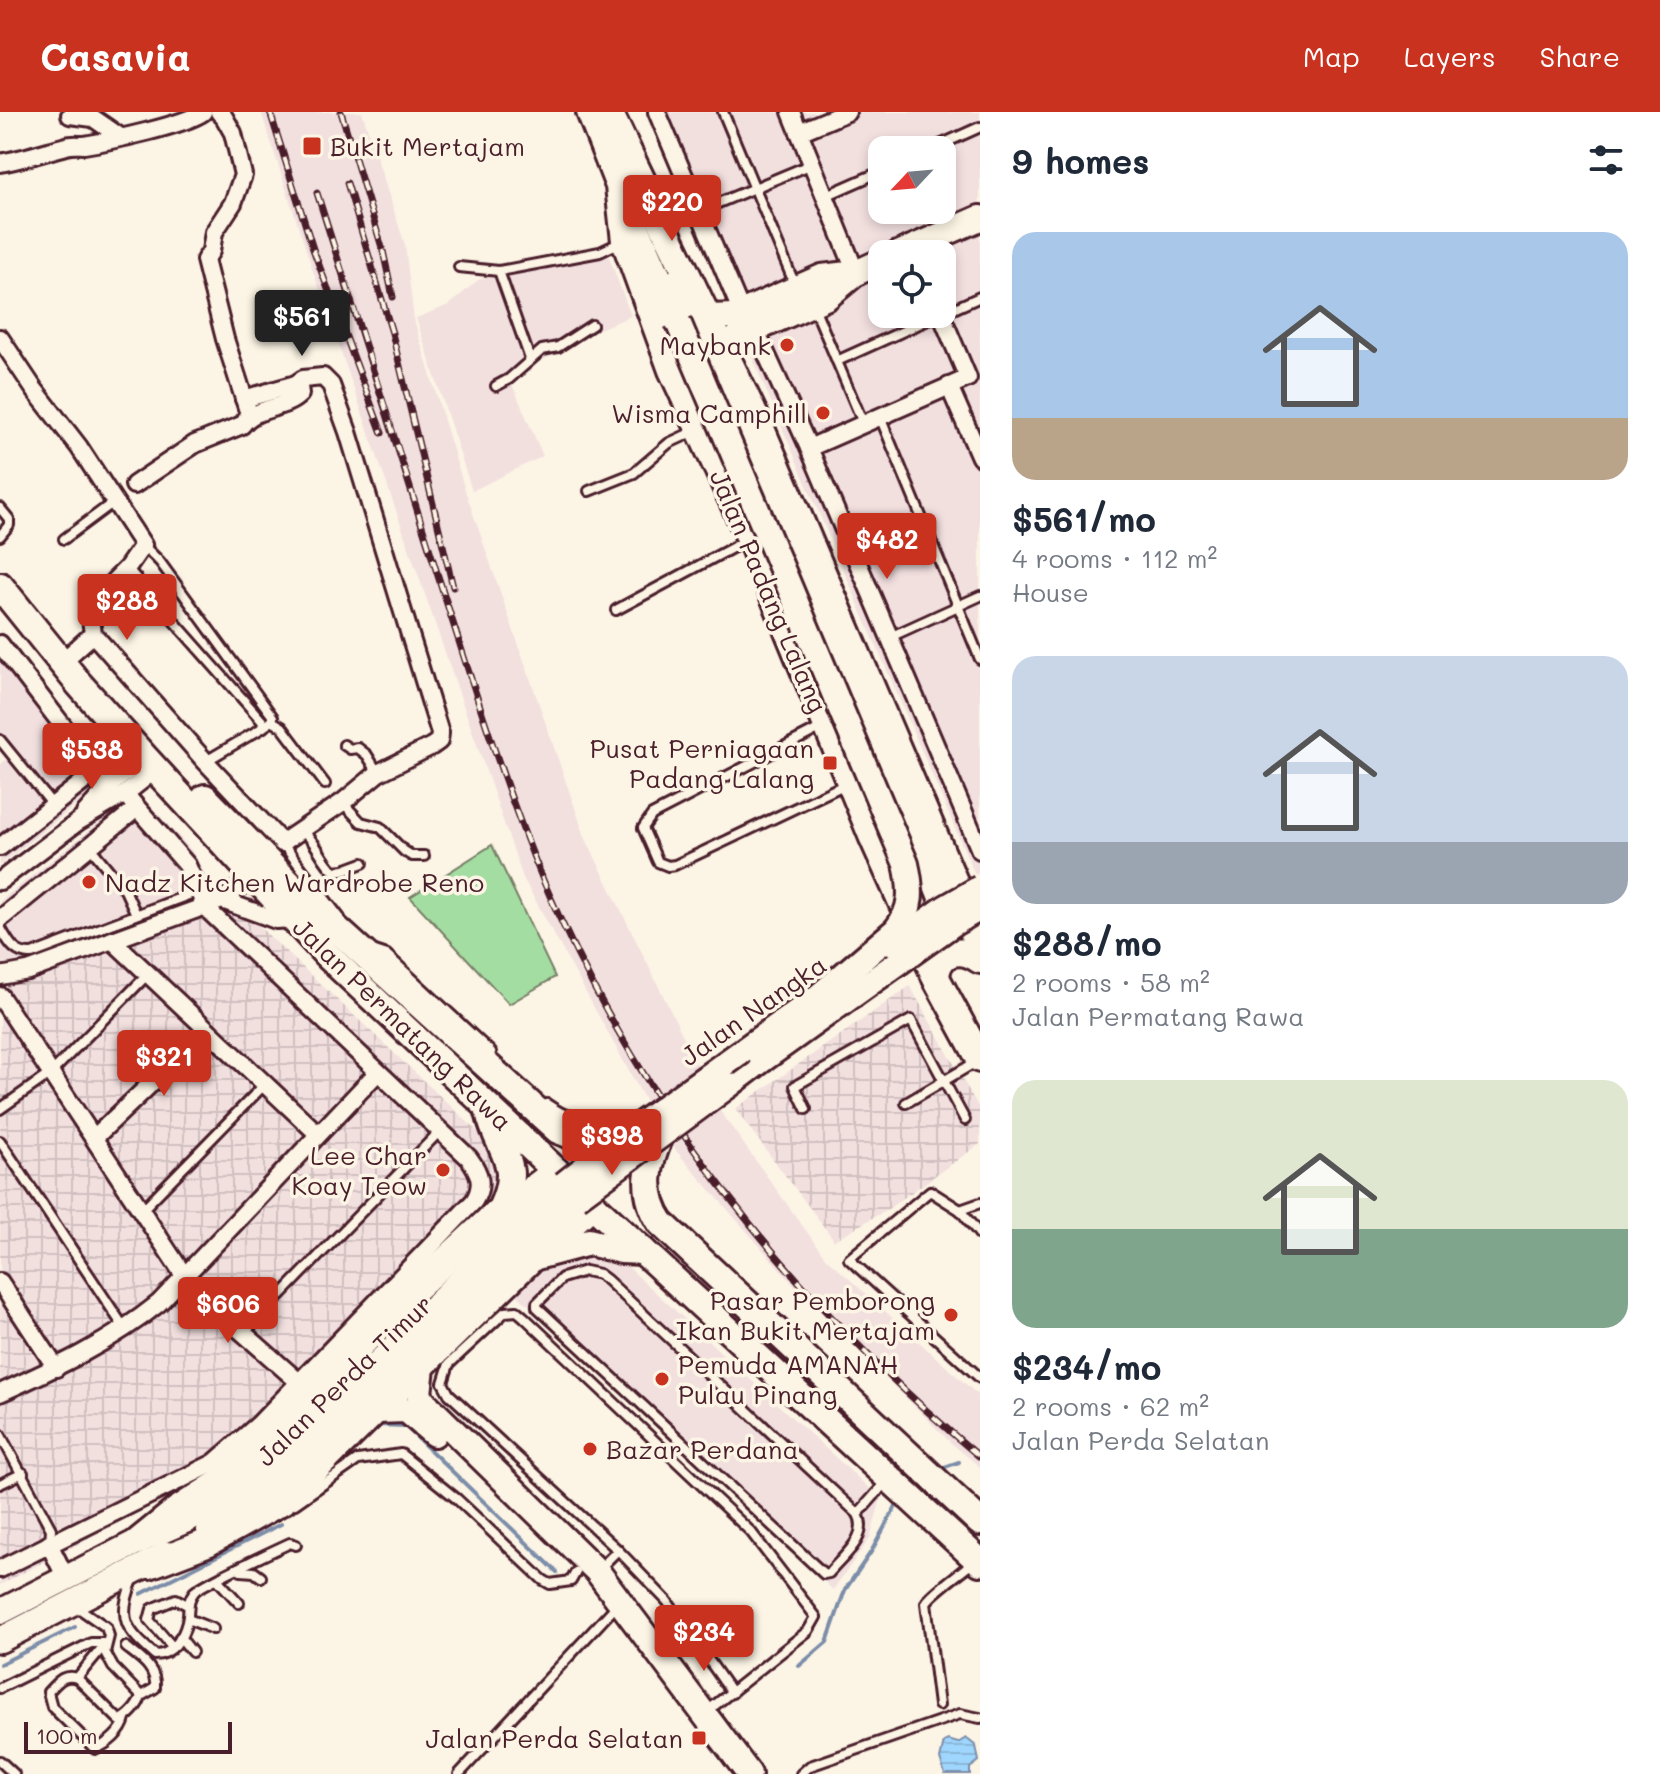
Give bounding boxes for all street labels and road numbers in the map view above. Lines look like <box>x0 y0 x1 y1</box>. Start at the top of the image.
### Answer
street label: Jalan Padang Lalang <box>702 464 836 718</box>
street label: Jalan Permatang Rawa <box>286 910 520 1138</box>
street label: Jalan Nangka <box>673 947 833 1073</box>
street label: Jalan Perda Timur <box>249 1287 439 1473</box>

